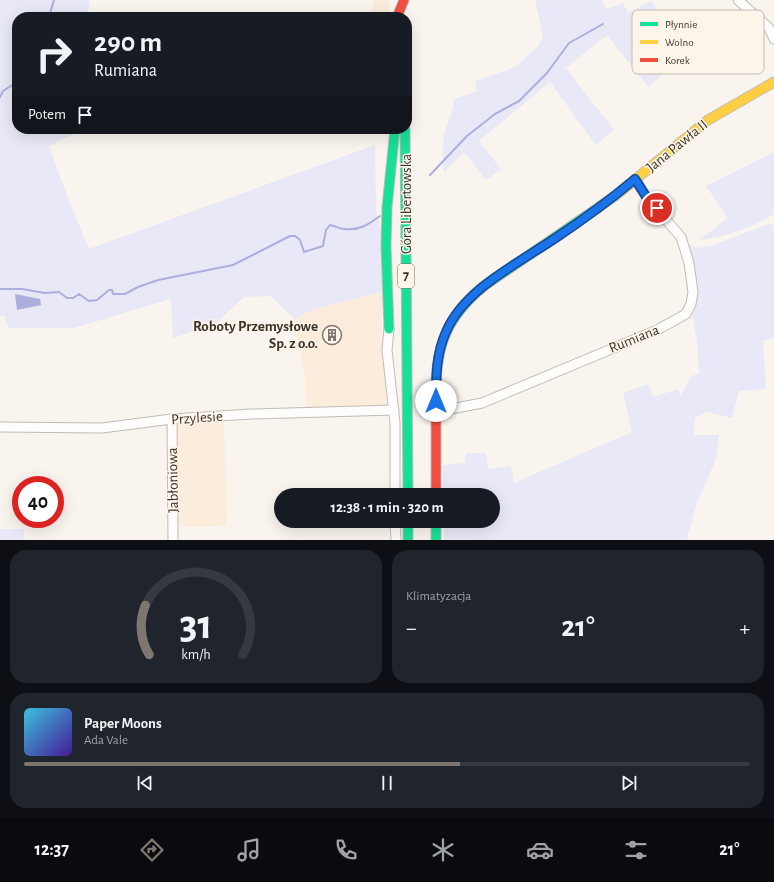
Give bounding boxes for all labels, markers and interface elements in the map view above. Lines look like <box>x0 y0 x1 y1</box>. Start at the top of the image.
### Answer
legend <box>632 10 764 74</box>
text: Płynnie <box>665 19 697 30</box>
icon: right <box>28 28 80 80</box>
text: 290 m <box>94 29 162 57</box>
text: Wolno <box>665 37 694 48</box>
text: Korek <box>665 55 690 66</box>
text: Rumiana <box>94 62 157 80</box>
icon: arrive <box>74 104 96 126</box>
text: Potem <box>28 107 66 122</box>
street label: Jana Pawła II <box>644 117 710 175</box>
street label: Góra Libertowska <box>399 154 414 254</box>
pin <box>640 191 674 225</box>
icon: arrive <box>646 197 668 219</box>
road number: 7 <box>398 264 414 288</box>
place label: Roboty Przemysłowe Sp. z o.o. <box>193 319 318 351</box>
street label: Rumiana <box>607 322 661 356</box>
building icon: Roboty Przemysłowe Sp. z o.o. <box>321 324 343 346</box>
position arrow <box>415 380 457 422</box>
street label: Przylesie <box>171 409 223 427</box>
street label: Jabłoniowa <box>165 447 181 513</box>
speed limit sign: 40 <box>12 476 64 528</box>
text: 12:38 · 1 min · 320 m <box>330 500 444 515</box>
text: Klimatyzacja <box>406 590 471 603</box>
text: 31 <box>180 604 212 645</box>
text: 21° <box>561 612 595 642</box>
text: − <box>406 617 417 639</box>
text: + <box>739 617 750 639</box>
text: km/h <box>181 647 211 661</box>
text: Paper Moons <box>84 716 162 731</box>
text: Ada Vale <box>84 734 128 747</box>
icon: previous <box>134 772 156 794</box>
icon: pause <box>376 772 398 794</box>
icon: next <box>618 772 640 794</box>
icon: directions <box>138 836 166 864</box>
icon: music <box>235 836 263 864</box>
icon: phone <box>332 836 360 864</box>
icon: climate <box>429 836 457 864</box>
icon: car <box>526 836 554 864</box>
icon: filters <box>622 836 650 864</box>
text: 12:37 <box>34 841 69 859</box>
text: 21° <box>719 841 740 859</box>

